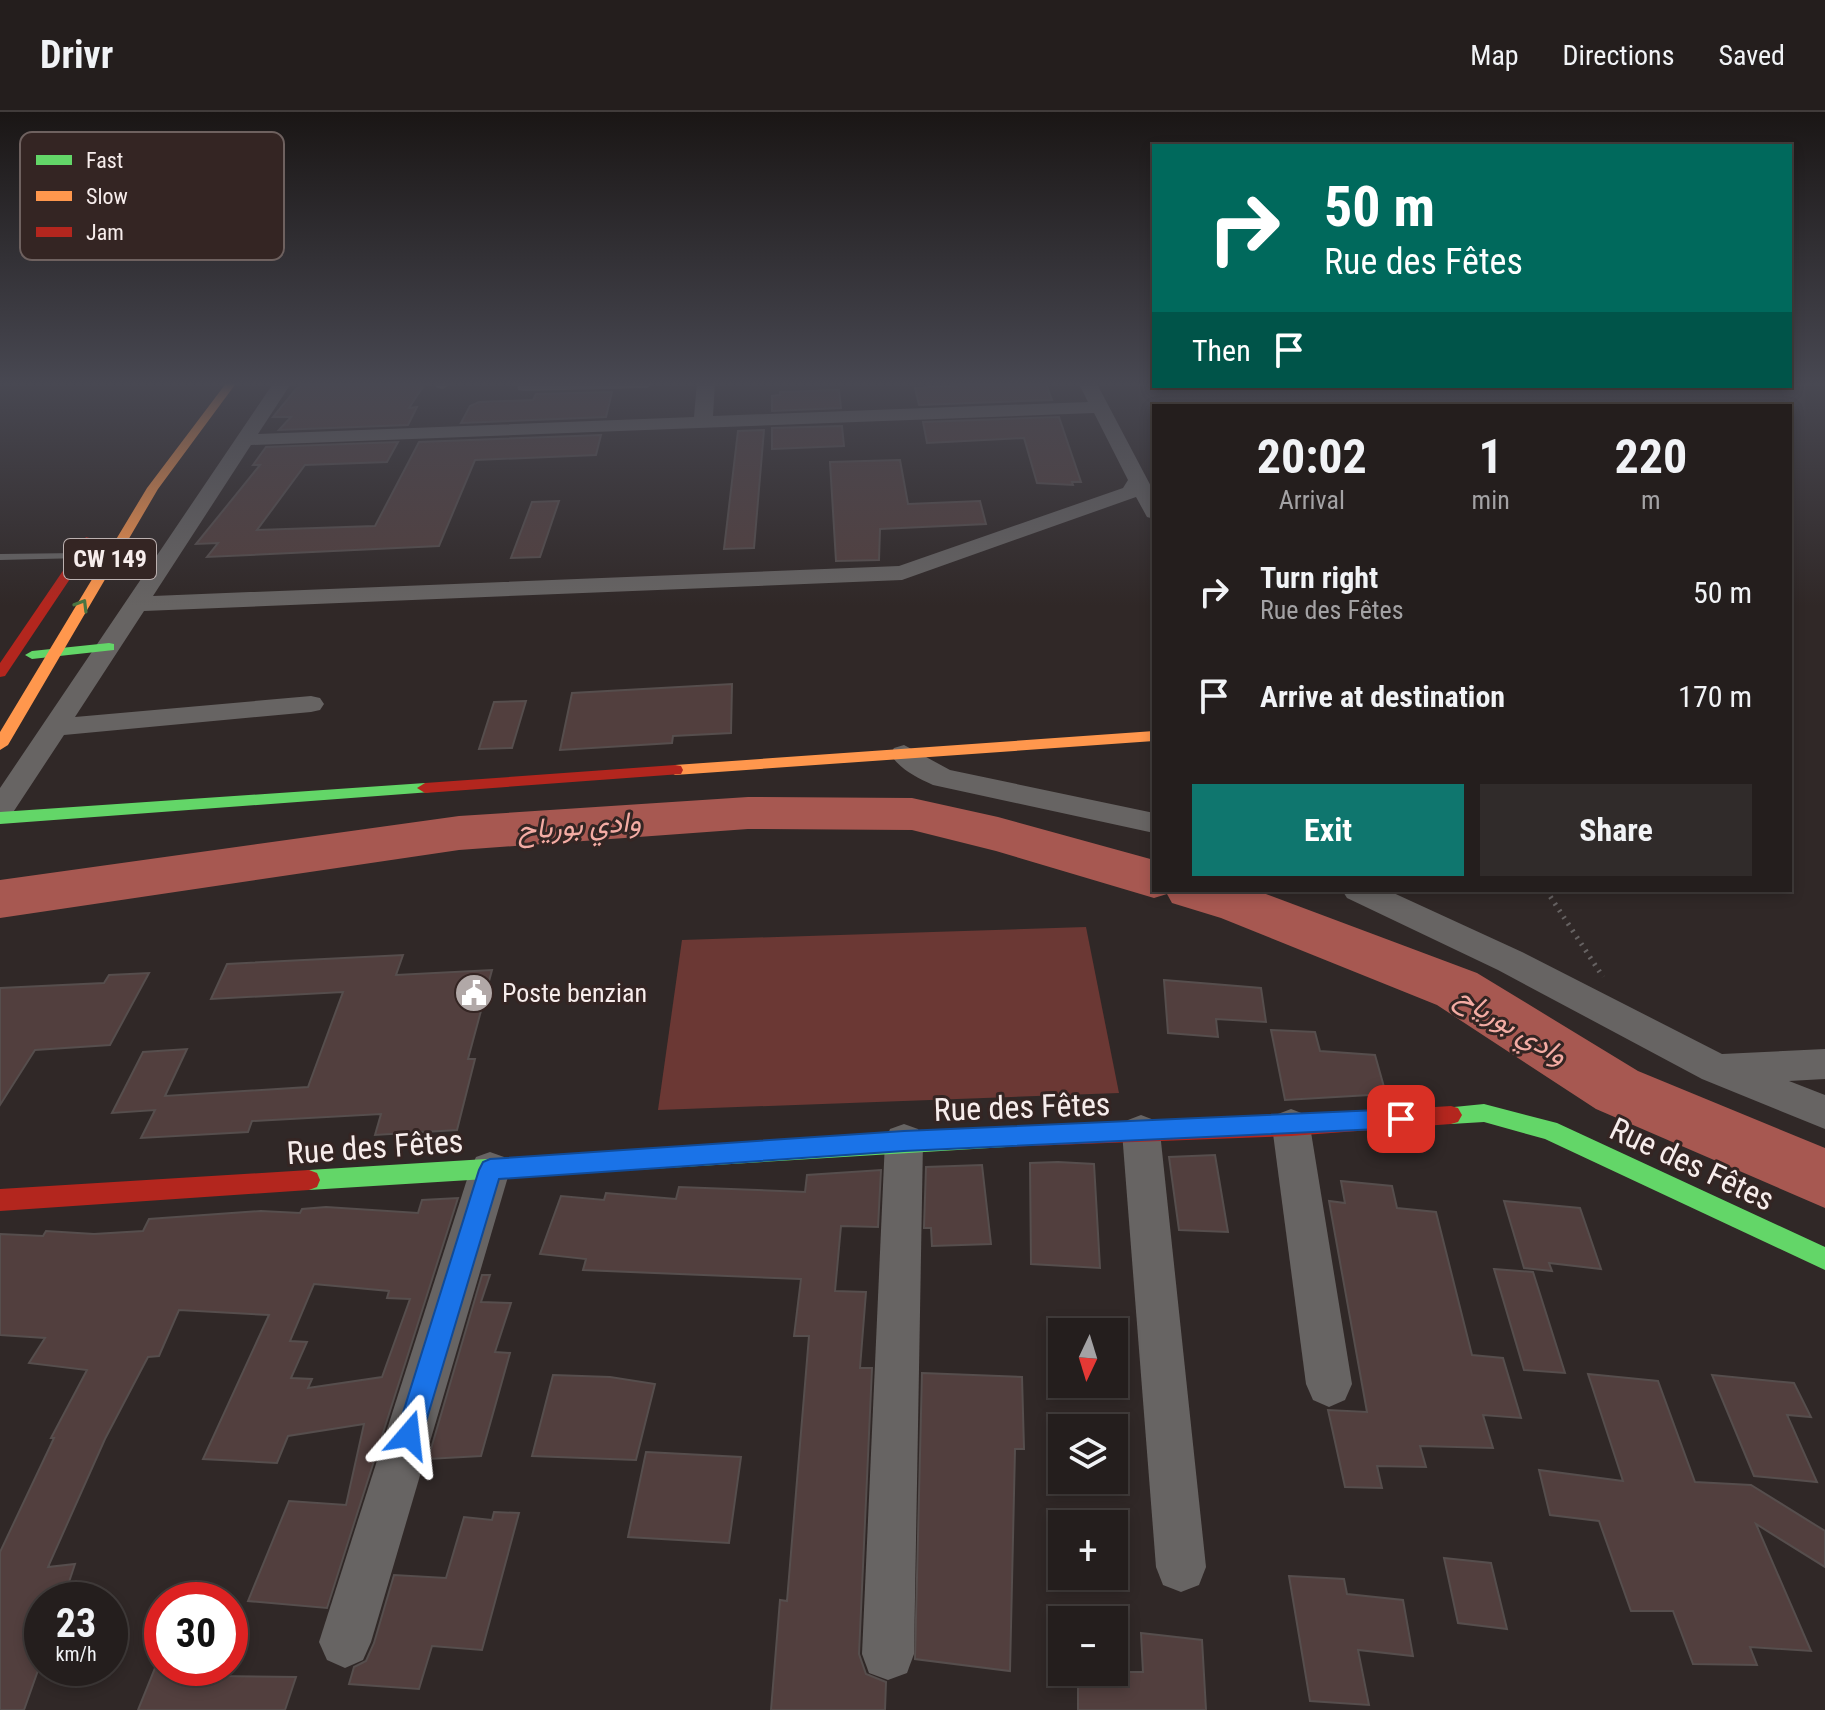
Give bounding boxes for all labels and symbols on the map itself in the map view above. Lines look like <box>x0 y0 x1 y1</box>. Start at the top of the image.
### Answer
legend <box>20 132 284 260</box>
text: Fast <box>86 148 123 173</box>
text: Slow <box>86 184 128 209</box>
text: Jam <box>86 220 124 245</box>
road number: CW 149 <box>64 539 156 579</box>
one-way arrow <box>73 599 88 614</box>
water label: وادي بورياح <box>516 805 643 852</box>
public building icon: Poste benzian <box>453 972 495 1014</box>
place label: Poste benzian <box>502 978 647 1008</box>
water label: وادي بورياح <box>1447 979 1574 1077</box>
street label: Rue des Fêtes <box>933 1085 1111 1129</box>
pin <box>1367 1085 1435 1153</box>
street label: Rue des Fêtes <box>1604 1109 1780 1219</box>
street label: Rue des Fêtes <box>286 1122 464 1172</box>
north arrow <box>1048 1318 1128 1398</box>
position arrow <box>367 1393 451 1477</box>
speed limit sign: 30 <box>144 1582 248 1686</box>

